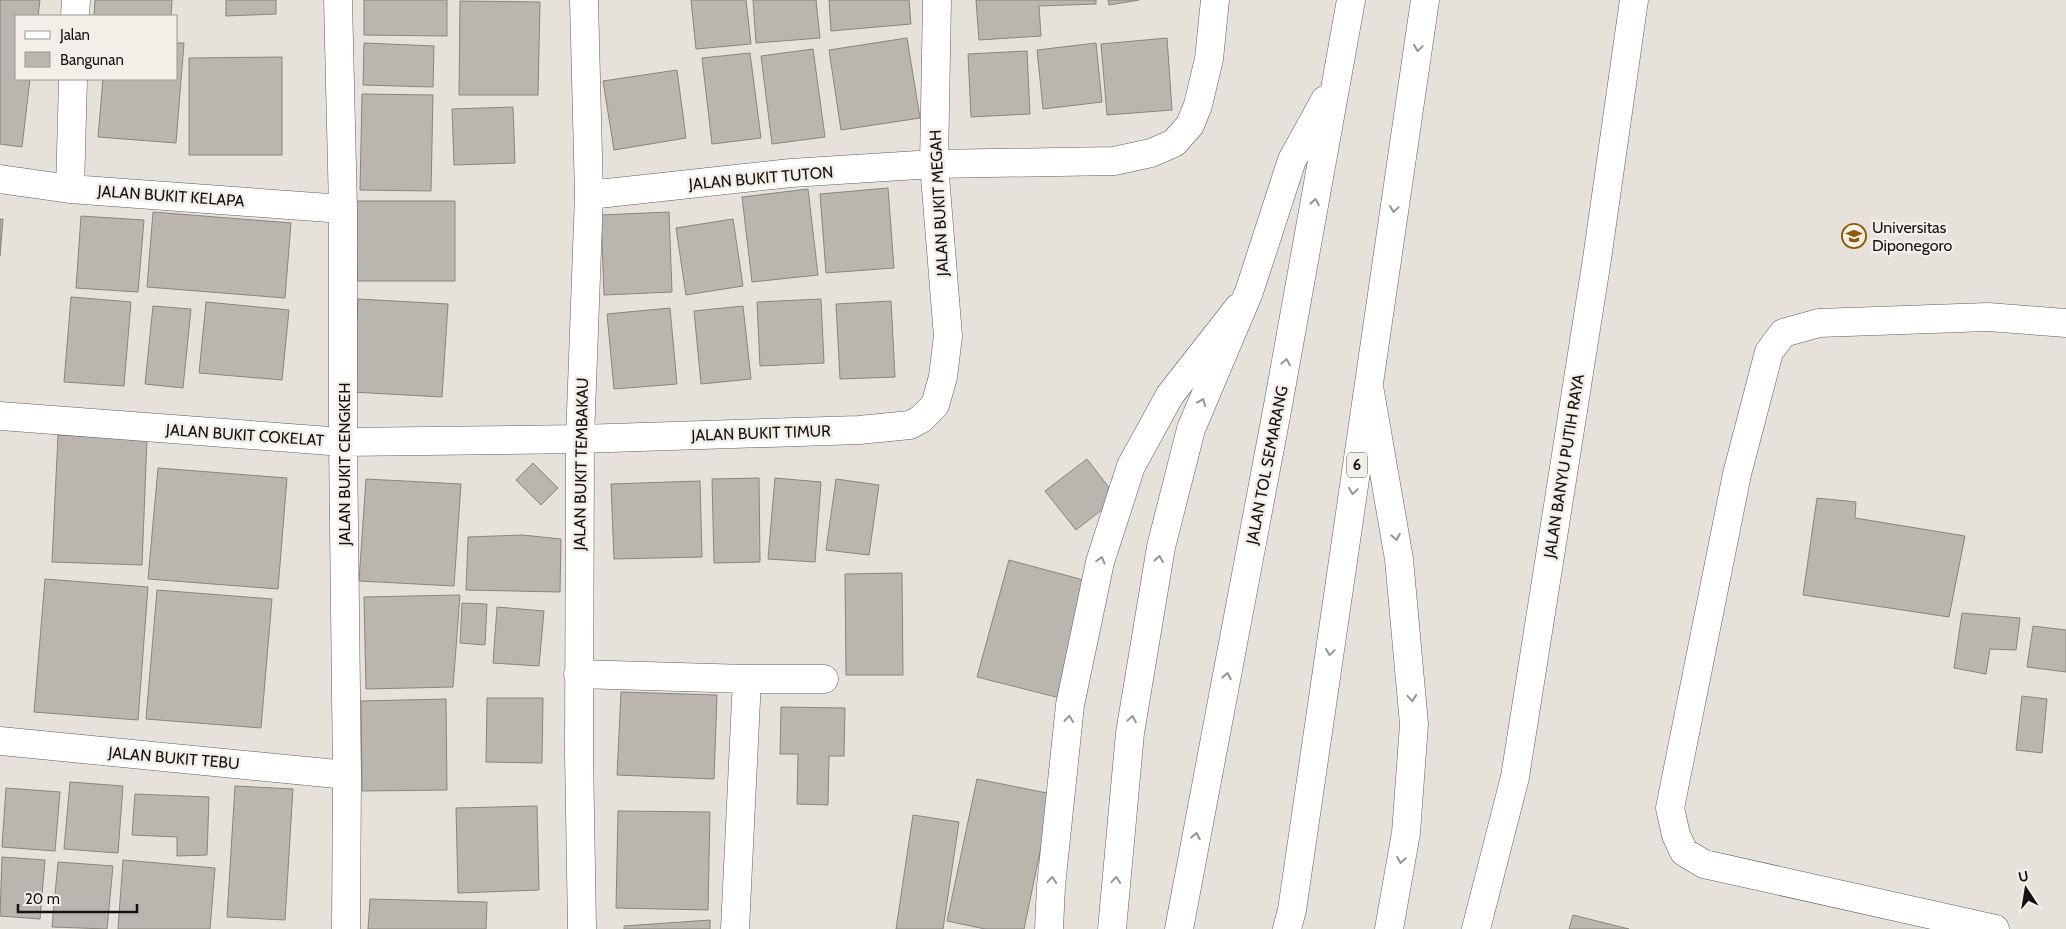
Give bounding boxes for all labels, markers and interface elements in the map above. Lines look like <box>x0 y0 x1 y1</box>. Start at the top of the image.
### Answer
legend <box>15 15 178 80</box>
text: Jalan <box>59 26 90 44</box>
one-way arrow <box>1413 44 1423 53</box>
text: Bangunan <box>60 51 124 69</box>
street label: JALAN BUKIT MEGAH <box>926 129 952 278</box>
street label: JALAN BUKIT TUTON <box>687 162 834 194</box>
street label: JALAN BUKIT KELAPA <box>96 181 245 211</box>
one-way arrow <box>1309 197 1319 206</box>
one-way arrow <box>1390 205 1400 213</box>
place label: Universitas Diponegoro <box>1872 218 1952 255</box>
school or university icon: Universitas Diponegoro <box>1841 223 1867 249</box>
one-way arrow <box>1281 357 1291 366</box>
street label: JALAN BANYU PUTIH RAYA <box>1540 372 1588 560</box>
street label: JALAN BUKIT TEMBAKAU <box>570 377 592 552</box>
street label: JALAN BUKIT CENGKEH <box>335 382 354 547</box>
street label: JALAN TOL SEMARANG <box>1242 384 1292 547</box>
one-way arrow <box>1196 398 1207 407</box>
street label: JALAN BUKIT COKELAT <box>164 420 325 450</box>
street label: JALAN BUKIT TIMUR <box>690 421 831 445</box>
road number: 6 <box>1347 452 1367 478</box>
one-way arrow <box>1349 487 1359 495</box>
one-way arrow <box>1390 532 1400 541</box>
one-way arrow <box>1154 554 1164 563</box>
one-way arrow <box>1095 555 1106 564</box>
one-way arrow <box>1325 648 1336 656</box>
one-way arrow <box>1221 672 1231 681</box>
one-way arrow <box>1406 695 1417 703</box>
one-way arrow <box>1063 714 1074 722</box>
one-way arrow <box>1127 714 1137 723</box>
street label: JALAN BUKIT TEBU <box>107 743 240 773</box>
one-way arrow <box>1191 831 1201 840</box>
one-way arrow <box>1397 856 1407 864</box>
north arrow <box>2001 864 2051 914</box>
text: U <box>2017 866 2030 886</box>
one-way arrow <box>1046 876 1057 884</box>
one-way arrow <box>1110 876 1121 884</box>
scale bar <box>18 882 136 914</box>
text: 20 m <box>25 890 60 908</box>

